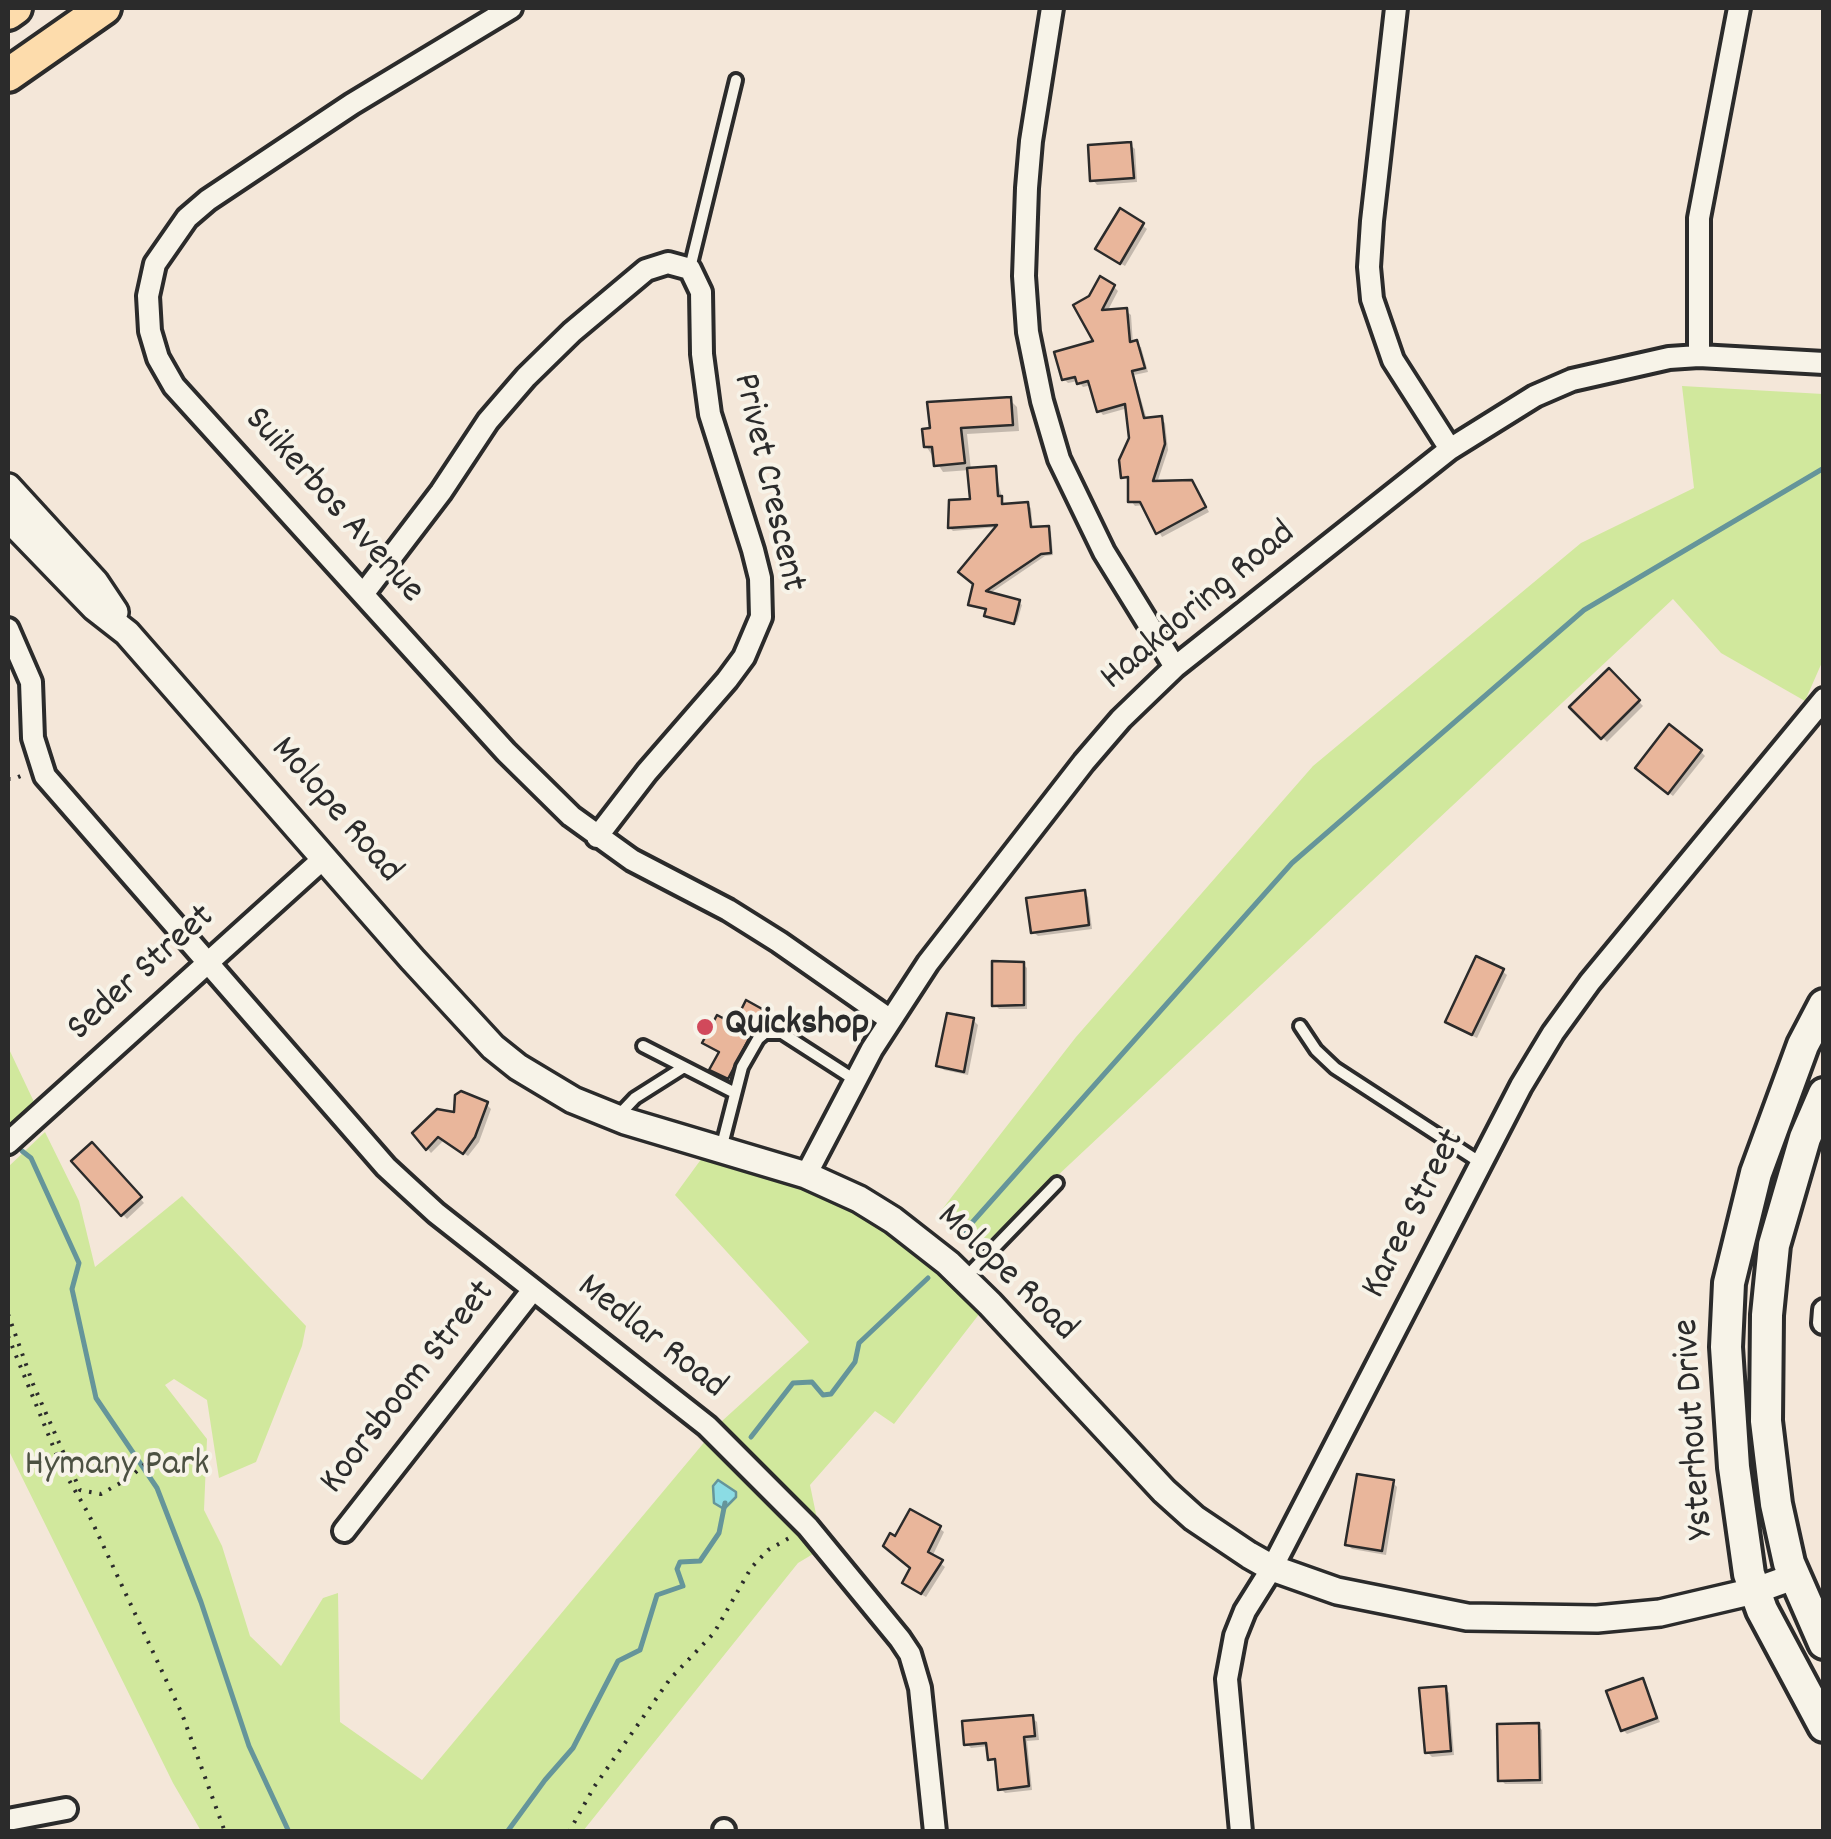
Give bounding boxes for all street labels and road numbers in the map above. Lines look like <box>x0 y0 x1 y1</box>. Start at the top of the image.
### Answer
street label: Privet Crescent <box>719 369 813 597</box>
street label: Suikerbos Avenue <box>232 399 432 615</box>
street label: Haakdoring Road <box>1093 513 1307 703</box>
street label: Molope Road <box>258 729 410 895</box>
street label: Seder Street <box>60 897 226 1053</box>
street label: Karee Street <box>1354 1123 1478 1307</box>
street label: Molope Road <box>925 1196 1085 1354</box>
street label: Medlar Road <box>566 1266 734 1412</box>
street label: Koorsboom Street <box>312 1273 508 1505</box>
street label: Ysterhout Drive <box>1667 1317 1727 1541</box>

